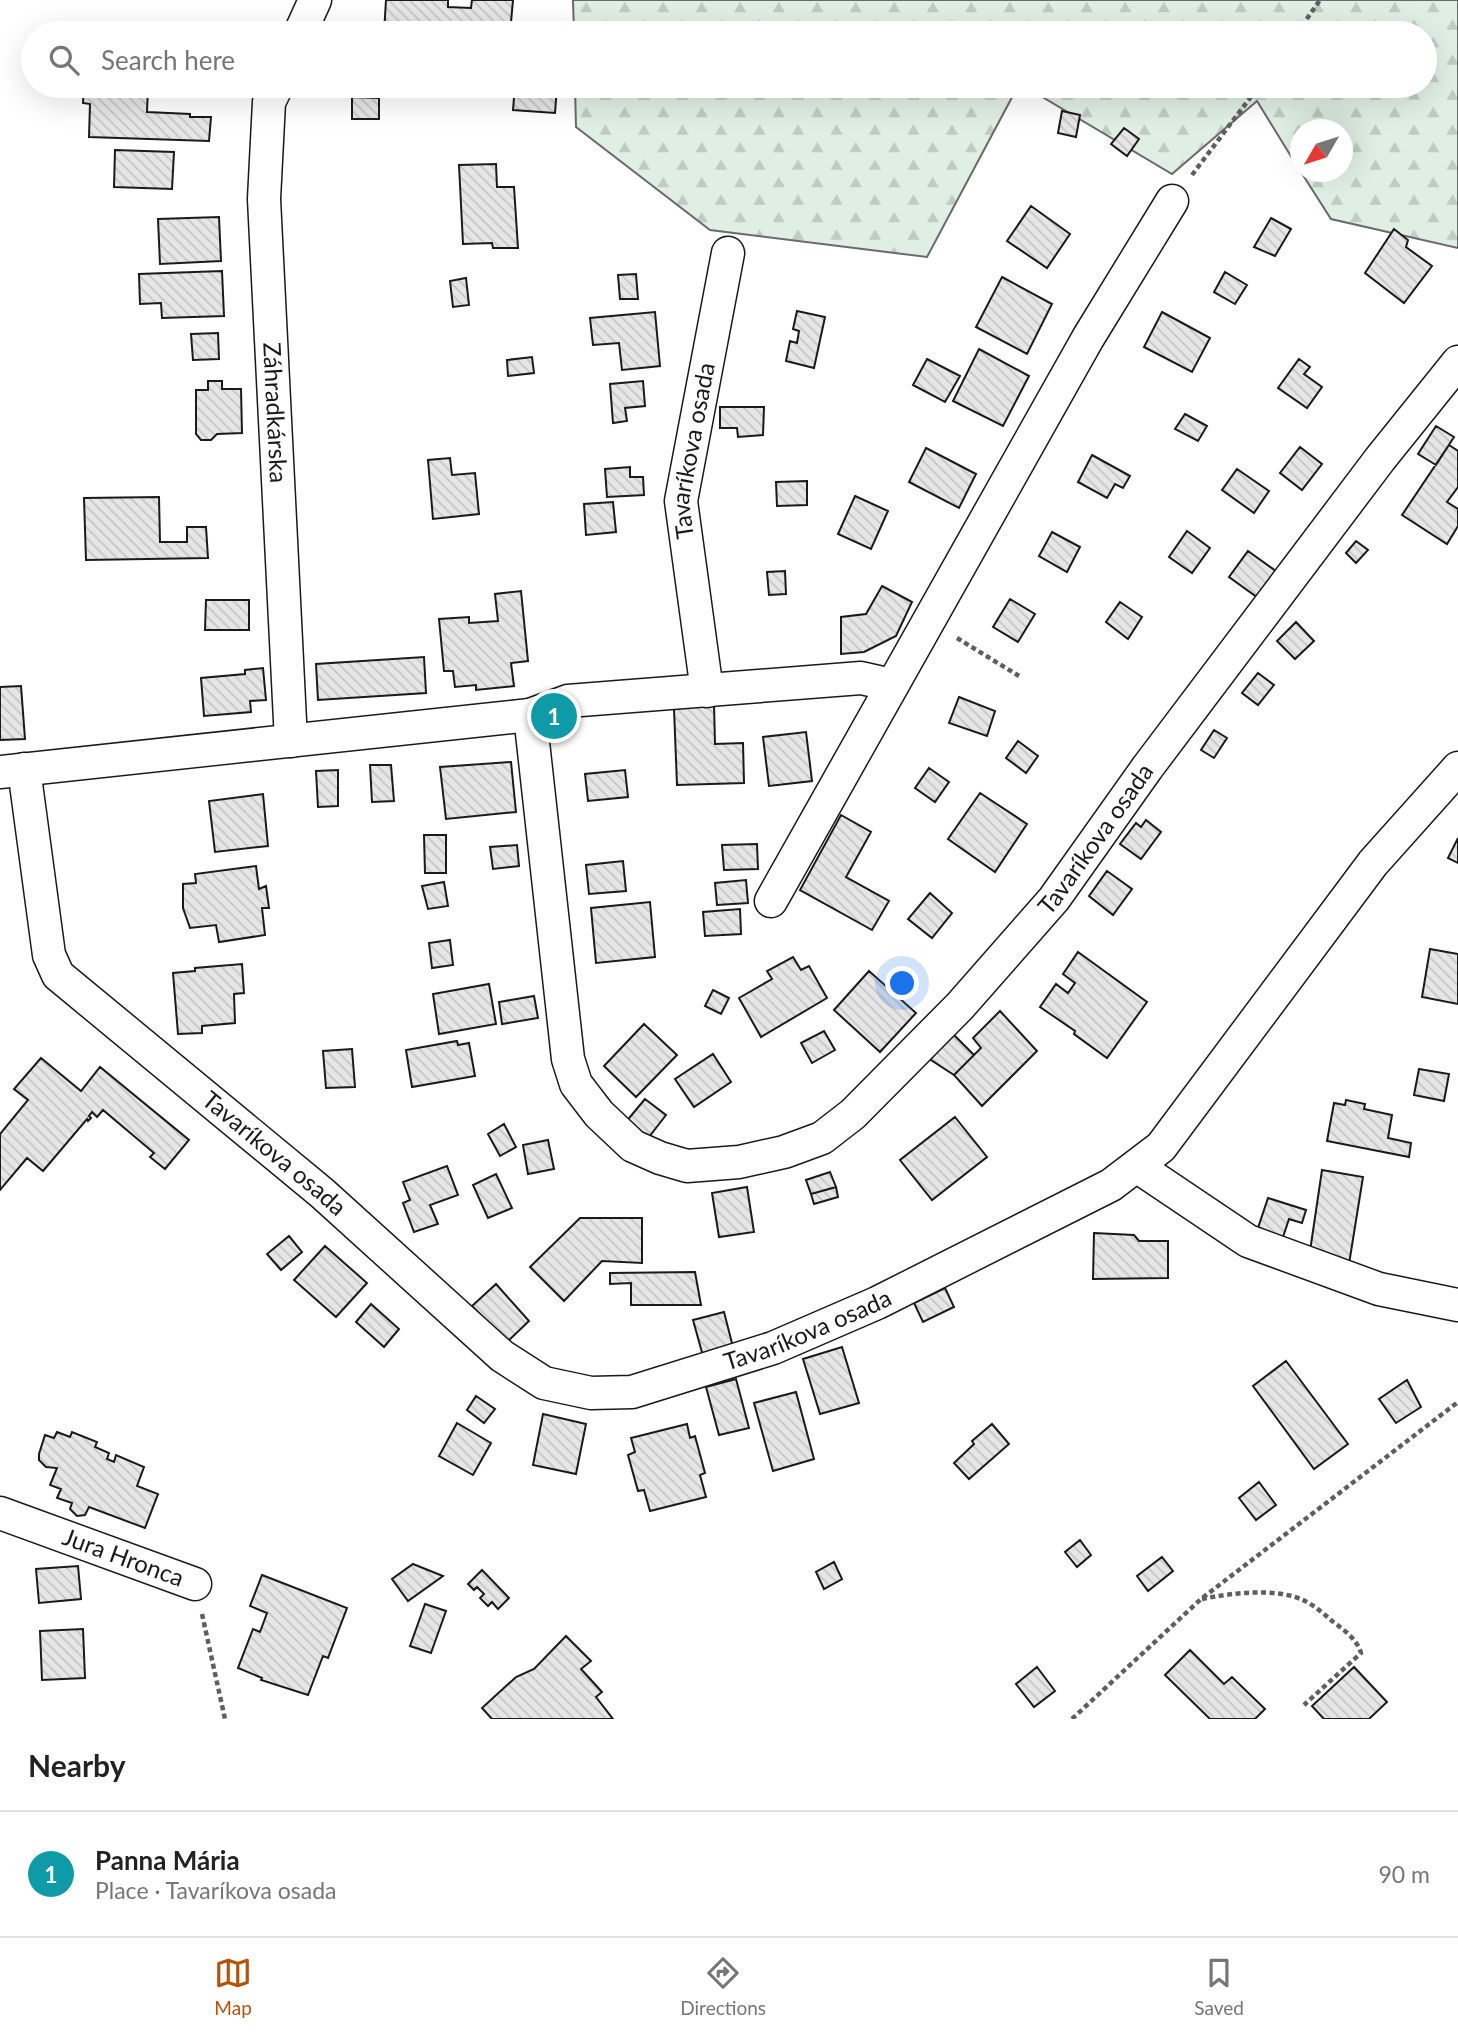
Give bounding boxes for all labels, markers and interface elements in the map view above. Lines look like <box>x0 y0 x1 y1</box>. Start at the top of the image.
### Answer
search box <box>21 21 1437 98</box>
icon: search <box>45 41 83 79</box>
text: Search here <box>101 44 235 76</box>
north arrow <box>1290 119 1353 182</box>
street label: Záhradkárska <box>258 342 294 484</box>
street label: Tavaríkova osada <box>665 360 720 541</box>
pin: 1 <box>531 690 577 742</box>
street label: Tavaríkova osada <box>1031 757 1159 920</box>
your location <box>885 966 919 1000</box>
street label: Tavaríkova osada <box>197 1084 353 1221</box>
street label: Tavaríkova osada <box>720 1282 896 1376</box>
street label: Jura Hronca <box>59 1521 188 1592</box>
text: Nearby <box>28 1747 126 1783</box>
text: Panna Mária <box>95 1844 240 1876</box>
text: 1 <box>44 1860 58 1888</box>
text: 90 m <box>1379 1860 1430 1888</box>
text: Place · Tavaríkova osada <box>95 1876 337 1904</box>
tab: Map <box>214 1954 252 2019</box>
tab: Directions <box>680 1954 766 2019</box>
tab: Saved <box>1194 1954 1244 2019</box>

